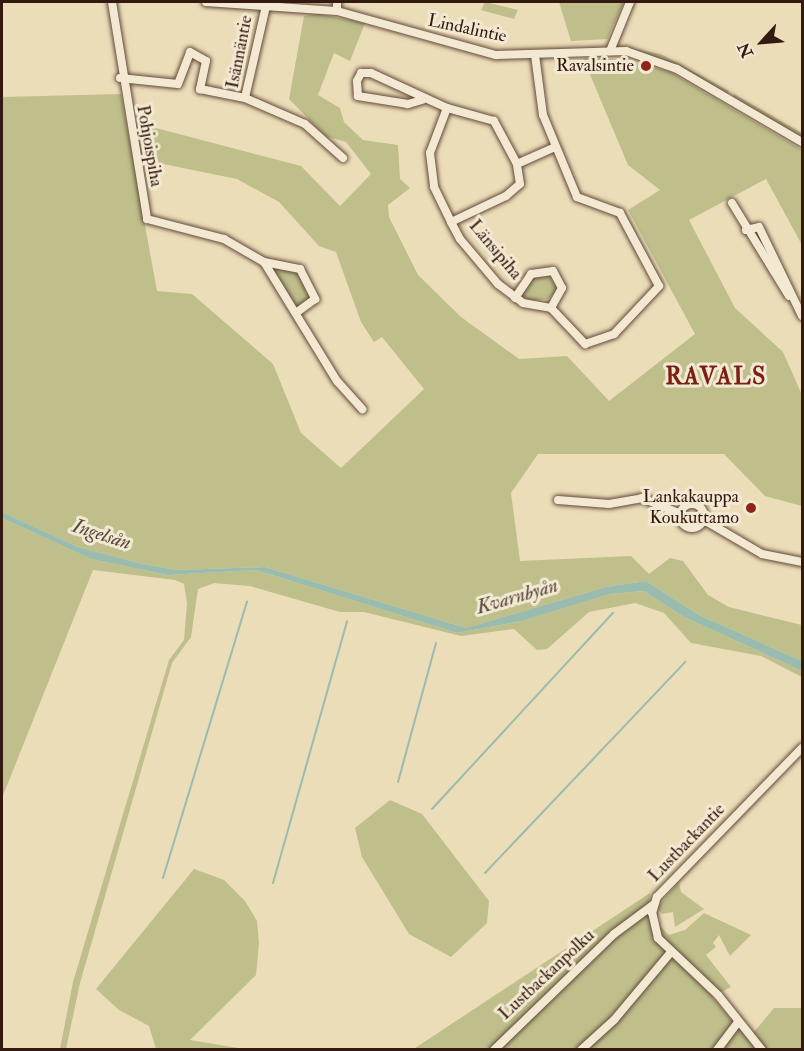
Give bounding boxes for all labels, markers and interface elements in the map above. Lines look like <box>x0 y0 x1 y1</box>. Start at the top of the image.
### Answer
street label: Lindalintie <box>426 10 508 48</box>
north arrow <box>732 12 792 72</box>
street label: Isännäntie <box>222 14 258 90</box>
text: N <box>734 39 758 61</box>
place label: Ravalsintie <box>556 55 634 77</box>
marker: Ravalsintie <box>639 59 653 73</box>
street label: Pohjoispiha <box>131 104 167 188</box>
street label: Länsipiha <box>464 216 526 284</box>
district label: RAVALS <box>665 363 767 391</box>
place label: Lankakauppa Koukuttamo <box>643 487 739 530</box>
marker: Lankakauppa Koukuttamo <box>744 501 758 515</box>
water label: Ingelsån <box>70 513 134 555</box>
water label: Kvarnbyån <box>473 573 561 619</box>
street label: Lustbackantie <box>644 799 730 887</box>
street label: Lustbackanpolku <box>495 925 599 1025</box>

